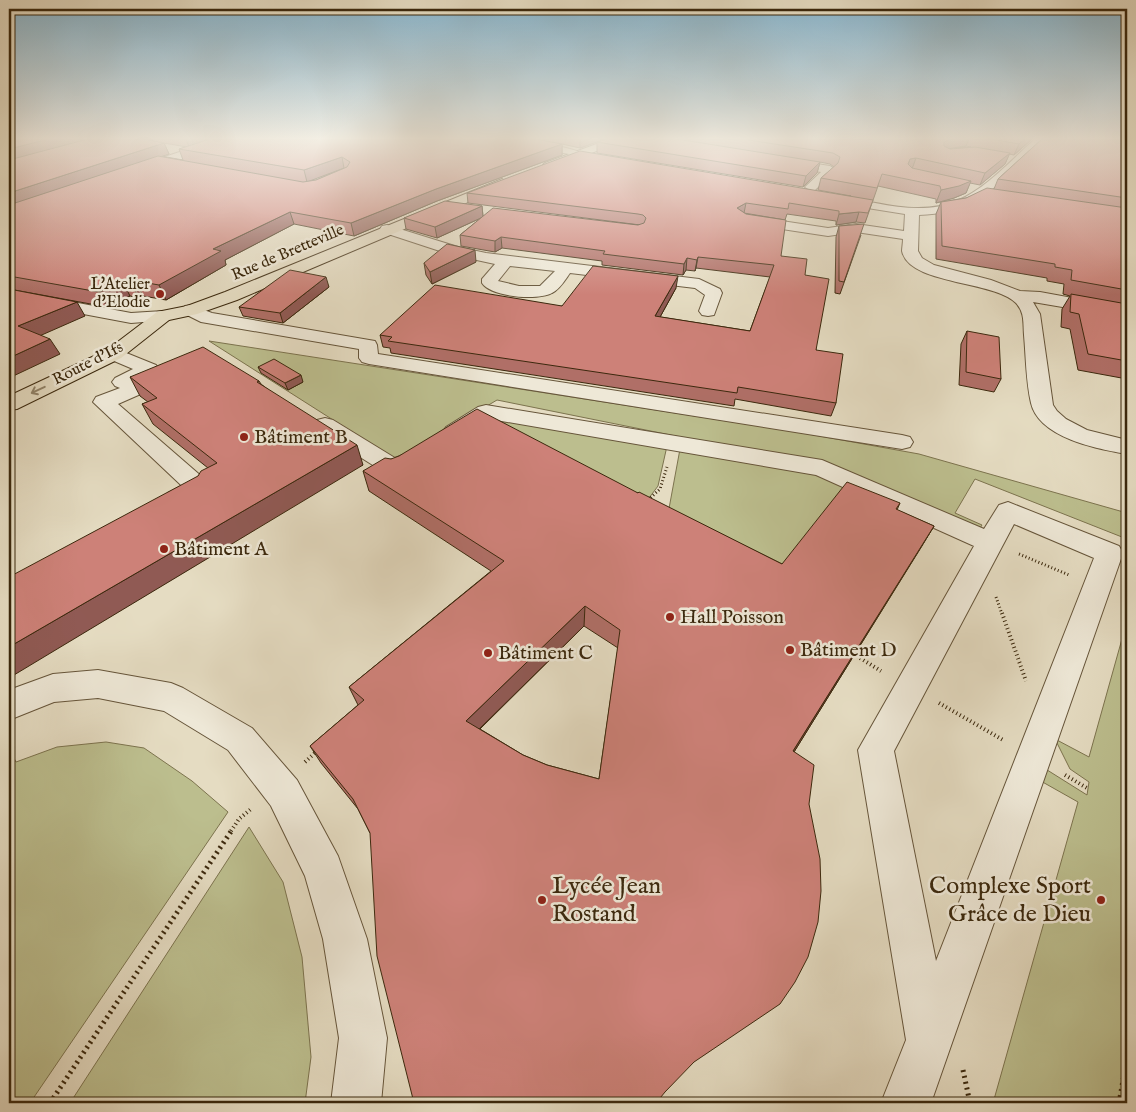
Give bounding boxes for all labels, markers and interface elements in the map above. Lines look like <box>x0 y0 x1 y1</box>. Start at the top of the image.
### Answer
street label: Rue de Bretteville <box>229 220 347 286</box>
place label: L'Atelier d'Elodie <box>90 275 150 313</box>
marker: L'Atelier d'Elodie <box>154 288 166 300</box>
street label: Route d'Ifs <box>49 338 127 390</box>
one-way arrow <box>31 385 46 395</box>
place label: Bâtiment B <box>254 425 348 450</box>
marker: Bâtiment B <box>238 431 250 443</box>
place label: Bâtiment A <box>174 537 268 562</box>
marker: Bâtiment A <box>158 543 170 555</box>
place label: Hall Poisson <box>680 605 784 630</box>
marker: Hall Poisson <box>664 611 676 623</box>
place label: Bâtiment D <box>800 638 897 663</box>
place label: Bâtiment C <box>498 641 593 666</box>
marker: Bâtiment D <box>784 644 796 656</box>
marker: Bâtiment C <box>482 647 494 659</box>
place label: Lycée Jean Rostand <box>552 871 661 930</box>
place label: Complexe Sport Grâce de Dieu <box>929 871 1091 930</box>
marker: Lycée Jean Rostand <box>536 894 548 906</box>
marker: Complexe Sport Grâce de Dieu <box>1095 894 1107 906</box>

